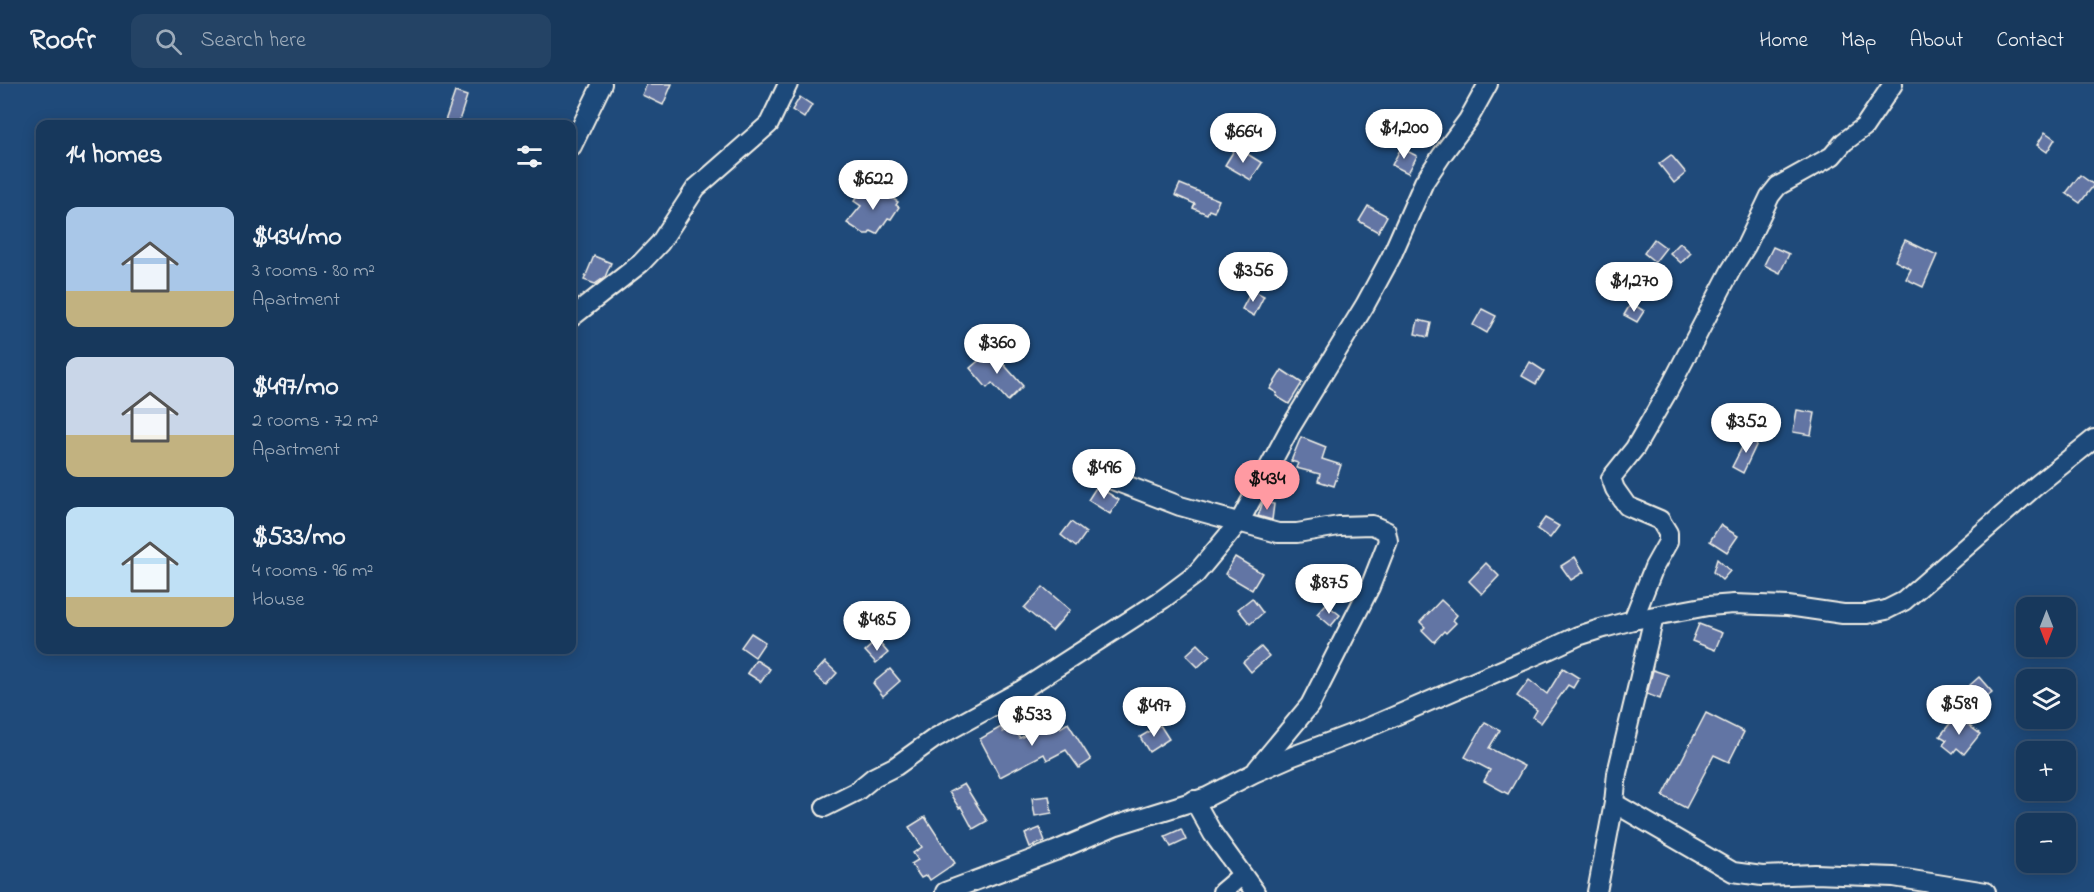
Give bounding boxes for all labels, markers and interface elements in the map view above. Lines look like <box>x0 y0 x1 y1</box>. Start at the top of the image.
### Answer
search box <box>131 14 551 68</box>
text: Roofr <box>30 21 95 62</box>
icon: search <box>152 25 185 58</box>
text: Search here <box>200 25 306 57</box>
text: Home <box>1759 26 1808 56</box>
text: Map <box>1841 26 1876 56</box>
text: About <box>1909 26 1963 56</box>
text: Contact <box>1996 26 2064 56</box>
pin: $1,200 <box>1355 109 1453 160</box>
pin: $664 <box>1207 113 1279 164</box>
text: $1,200 <box>1379 114 1429 143</box>
text: $664 <box>1224 118 1262 147</box>
text: 14 homes <box>66 137 162 175</box>
icon: filters <box>513 140 546 173</box>
pin: $622 <box>837 160 909 211</box>
text: $622 <box>853 165 893 194</box>
text: $434/mo <box>252 219 342 257</box>
icon: home <box>114 231 186 303</box>
pin: $356 <box>1217 252 1289 303</box>
text: 3 rooms · 80 m² <box>252 257 375 286</box>
text: $356 <box>1233 257 1273 286</box>
pin: $1,270 <box>1585 262 1683 313</box>
text: $1,270 <box>1610 267 1658 296</box>
text: Apartment <box>252 286 340 315</box>
pin: $360 <box>961 324 1033 375</box>
text: $360 <box>978 329 1016 358</box>
text: $497/mo <box>252 369 339 407</box>
icon: home <box>114 381 186 453</box>
pin: $352 <box>1710 403 1782 454</box>
text: 2 rooms · 72 m² <box>252 407 379 436</box>
text: $352 <box>1725 408 1767 437</box>
text: Apartment <box>252 436 340 465</box>
pin: $496 <box>1068 449 1140 500</box>
text: $496 <box>1086 454 1122 483</box>
pin: $434 <box>1231 460 1303 511</box>
text: $434 <box>1249 465 1285 494</box>
text: $533/mo <box>252 519 346 557</box>
icon: home <box>114 531 186 603</box>
text: 4 rooms · 96 m² <box>252 557 373 586</box>
pin: $875 <box>1293 564 1365 615</box>
text: $875 <box>1309 569 1349 598</box>
text: House <box>252 586 305 615</box>
north arrow <box>2016 597 2076 657</box>
map controls <box>2016 597 2076 873</box>
pin: $485 <box>841 601 913 652</box>
text: $485 <box>857 606 897 635</box>
button: layers <box>2016 669 2076 729</box>
pin: $589 <box>1923 685 1995 736</box>
pin: $497 <box>1118 687 1190 738</box>
text: $589 <box>1940 690 1978 719</box>
text: $497 <box>1137 692 1171 721</box>
pin: $533 <box>996 696 1068 747</box>
text: $533 <box>1012 701 1052 730</box>
button: + <box>2016 741 2076 801</box>
button: − <box>2016 813 2076 873</box>

